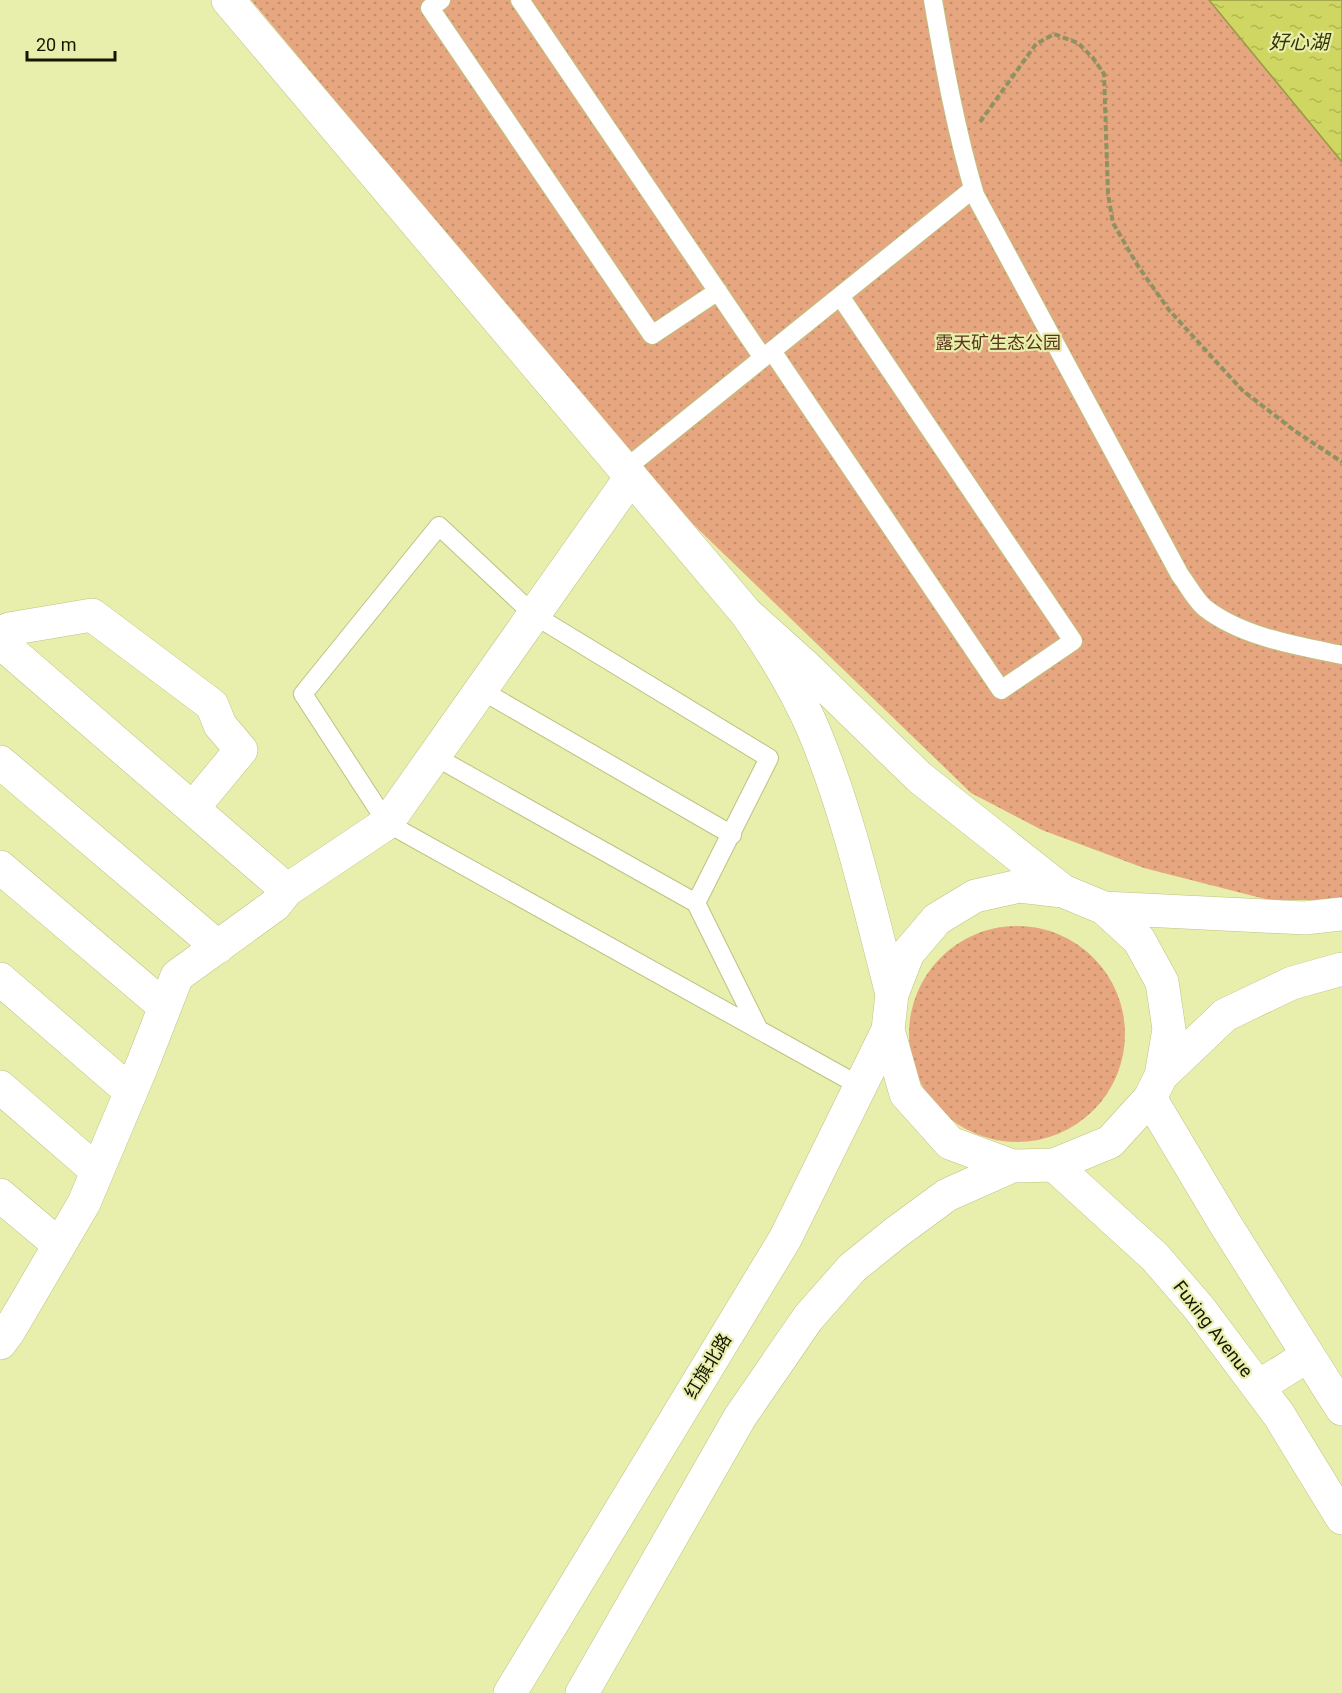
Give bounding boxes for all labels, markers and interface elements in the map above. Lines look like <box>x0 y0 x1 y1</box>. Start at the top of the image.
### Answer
scale bar <box>27 24 116 62</box>
water label: 好心湖 <box>1269 30 1332 54</box>
text: 20 m <box>36 34 76 55</box>
park label: 露天矿生态公园 <box>935 332 1061 353</box>
street label: Fuxing Avenue <box>1169 1276 1257 1381</box>
street label: 红旗北路 <box>680 1329 735 1402</box>

